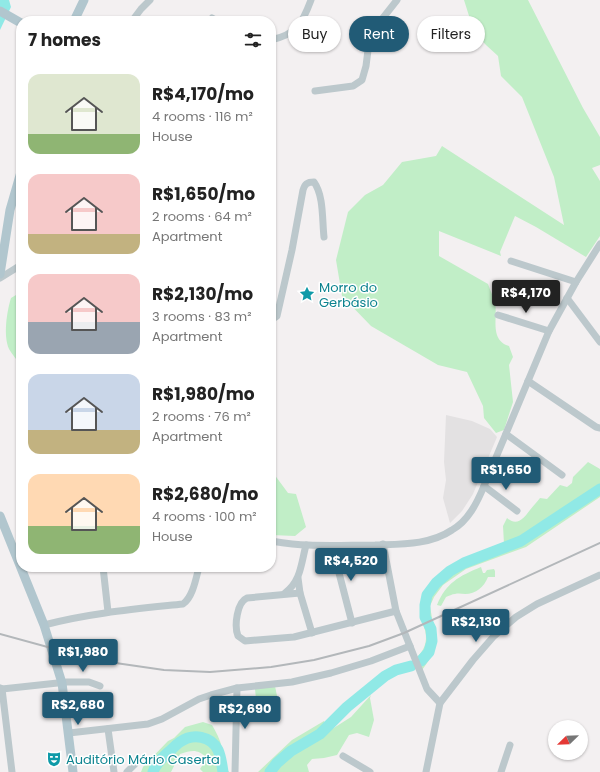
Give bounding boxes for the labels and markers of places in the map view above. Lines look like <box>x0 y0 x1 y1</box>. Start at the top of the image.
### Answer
place label: Morro do Gerbásio <box>319 278 378 312</box>
pin: R$4,170 <box>489 280 563 314</box>
place icon: Morro do Gerbásio <box>298 285 316 303</box>
pin: R$1,650 <box>469 457 543 491</box>
pin: R$4,520 <box>314 548 388 582</box>
pin: R$2,130 <box>439 609 513 643</box>
pin: R$1,980 <box>46 639 120 673</box>
pin: R$2,680 <box>41 692 115 726</box>
pin: R$2,690 <box>208 696 282 730</box>
theatre icon: Auditório Mário Caserta <box>45 750 63 768</box>
place label: Auditório Mário Caserta <box>66 750 220 769</box>

